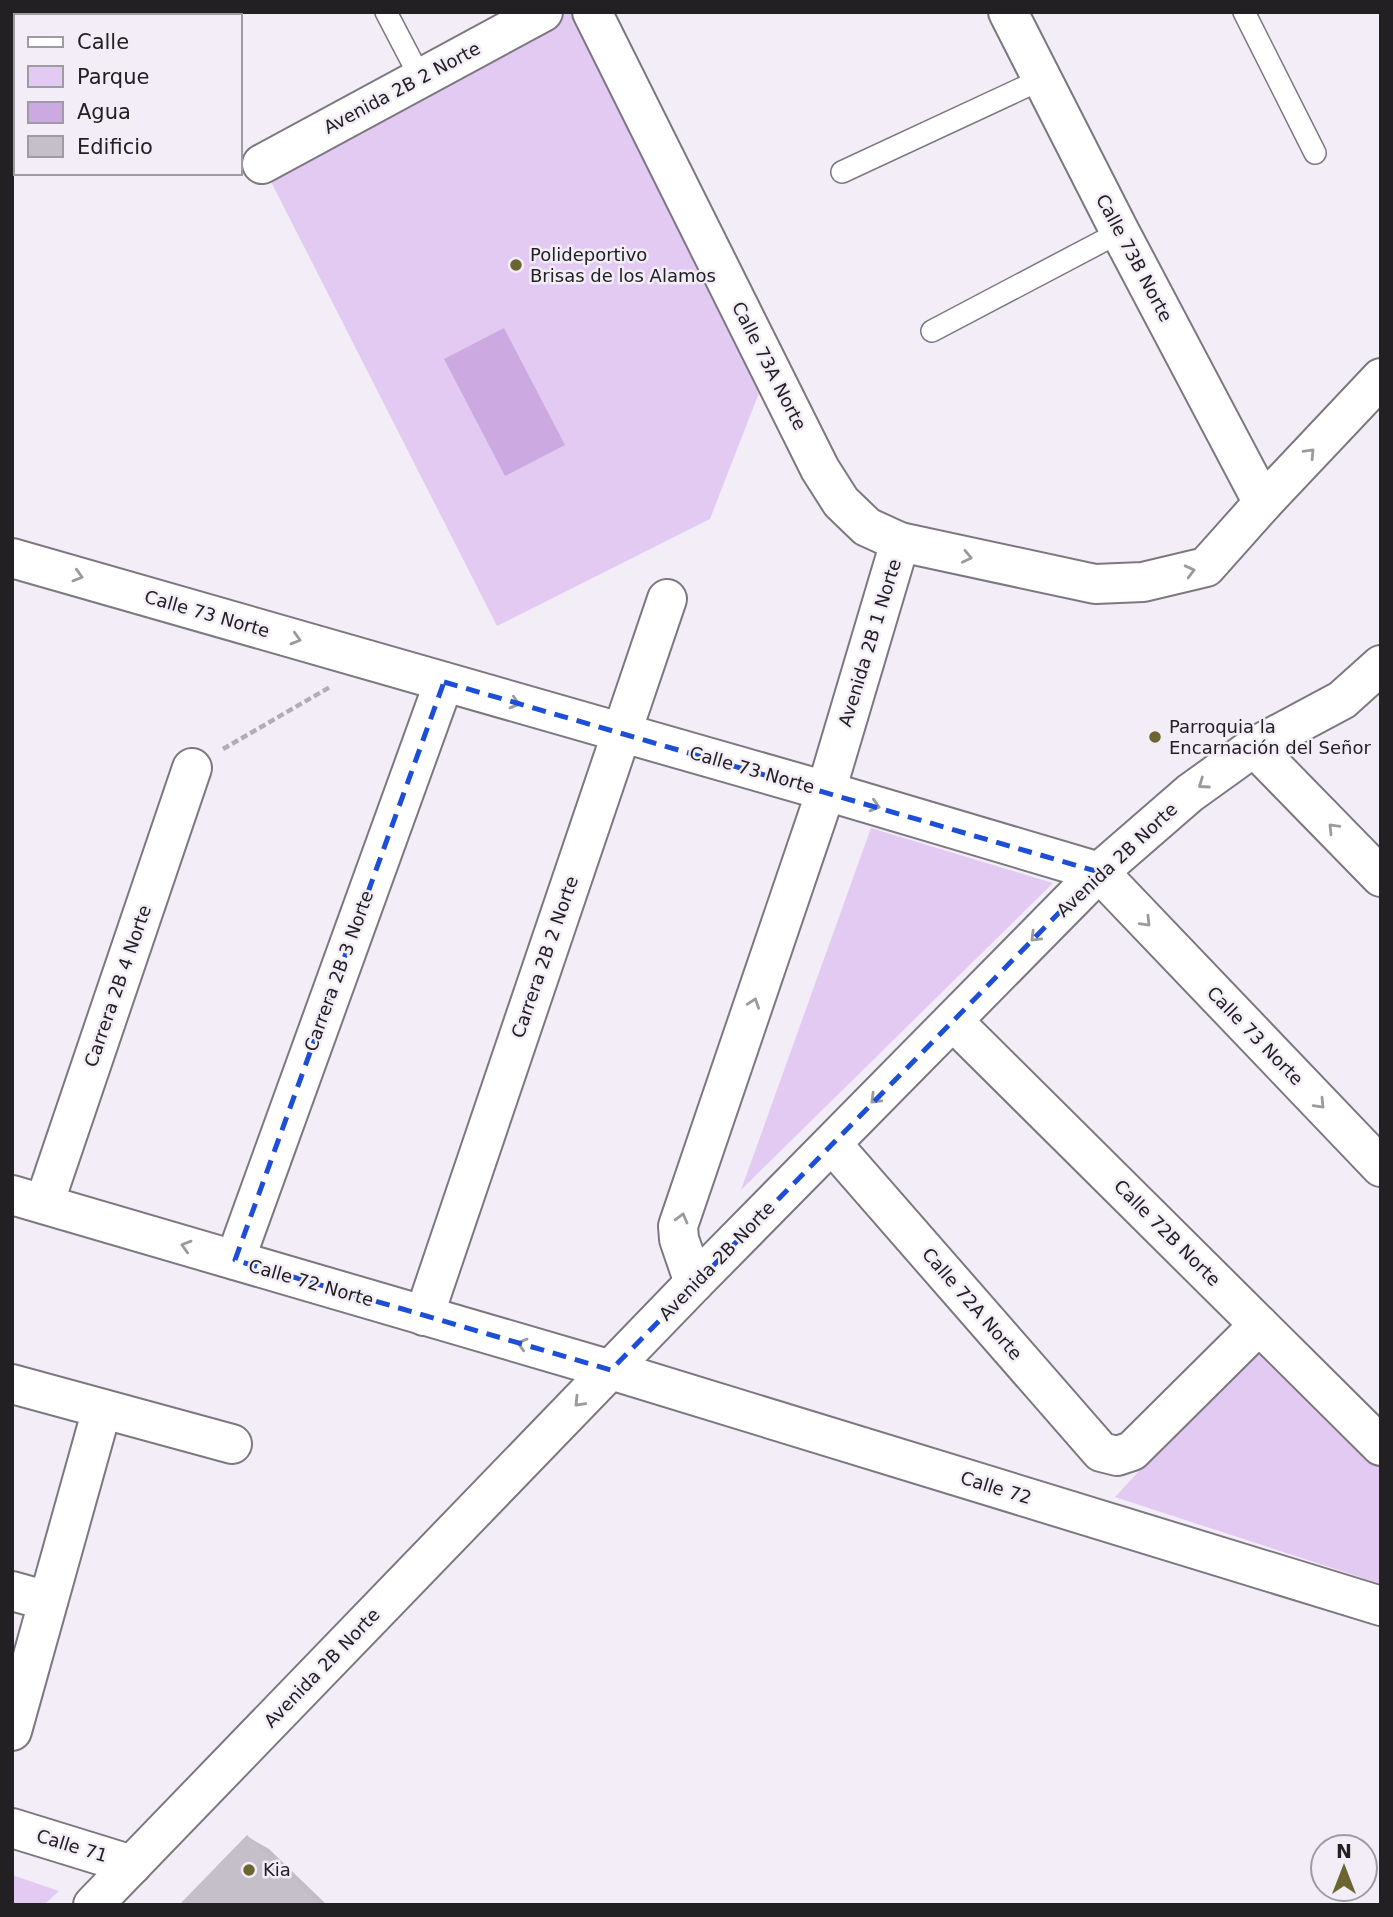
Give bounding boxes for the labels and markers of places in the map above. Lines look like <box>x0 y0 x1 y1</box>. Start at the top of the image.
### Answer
place label: Polideportivo Brisas de los Alamos <box>530 244 716 286</box>
marker: Polideportivo Brisas de los Alamos <box>508 257 524 273</box>
place label: Parroquia la Encarnación del Señor <box>1169 716 1371 758</box>
marker: Parroquia la Encarnación del Señor <box>1147 729 1163 745</box>
place label: Kia <box>263 1859 291 1880</box>
marker: Kia <box>241 1862 257 1878</box>

